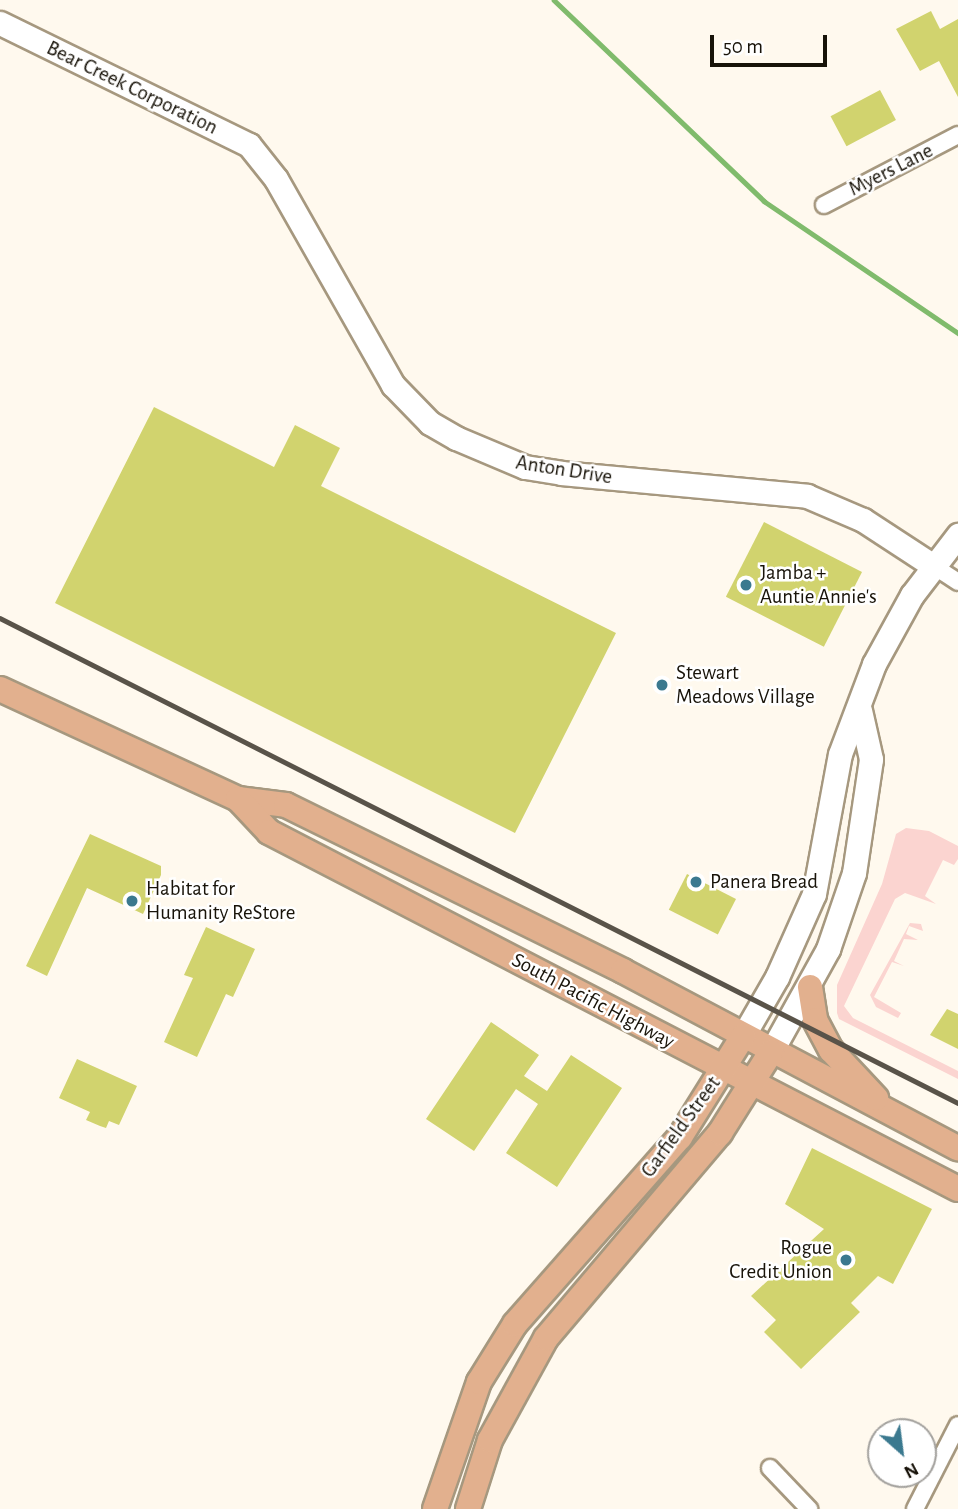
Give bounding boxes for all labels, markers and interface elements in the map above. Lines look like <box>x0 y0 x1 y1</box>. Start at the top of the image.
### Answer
scale bar <box>713 21 830 65</box>
street label: Bear Creek Corporation <box>42 36 222 140</box>
text: 50 m <box>723 36 763 57</box>
street label: Myers Lane <box>845 138 937 202</box>
street label: Anton Drive <box>514 450 614 490</box>
place label: Jamba + Auntie Annie's <box>760 560 877 610</box>
marker: Jamba + Auntie Annie's <box>738 577 754 593</box>
place label: Stewart Meadows Village <box>676 660 815 710</box>
marker: Stewart Meadows Village <box>654 677 670 693</box>
place label: Panera Bread <box>710 869 818 895</box>
marker: Panera Bread <box>688 874 704 890</box>
place label: Habitat for Humanity ReStore <box>146 876 295 926</box>
marker: Habitat for Humanity ReStore <box>124 893 140 909</box>
street label: South Pacific Highway <box>507 948 679 1054</box>
street label: Garfield Street <box>636 1071 726 1183</box>
place label: Rogue Credit Union <box>729 1235 832 1285</box>
marker: Rogue Credit Union <box>838 1252 854 1268</box>
north arrow <box>867 1418 937 1488</box>
text: N <box>901 1459 921 1482</box>

